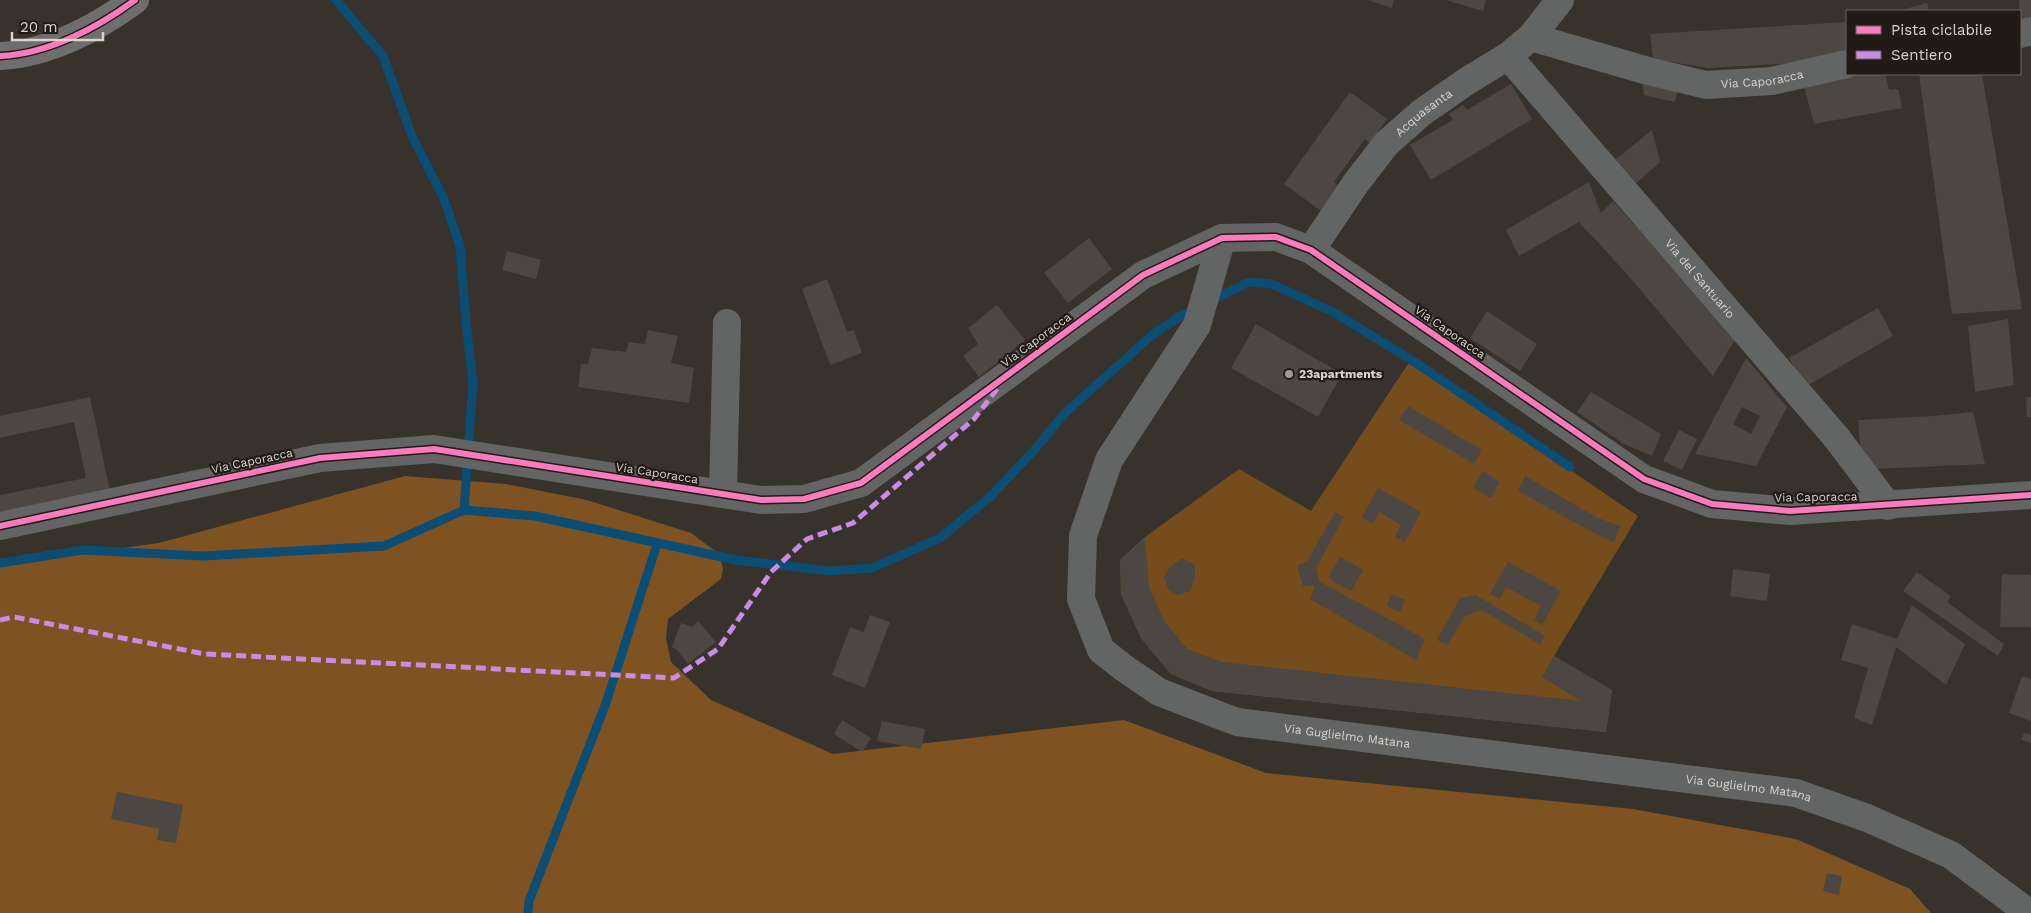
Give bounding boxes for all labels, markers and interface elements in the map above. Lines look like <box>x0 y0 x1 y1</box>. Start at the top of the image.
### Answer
scale bar <box>12 10 104 42</box>
legend <box>1846 10 2021 75</box>
text: 20 m <box>20 18 58 36</box>
text: Pista ciclabile <box>1891 21 1992 39</box>
text: Sentiero <box>1891 46 1952 64</box>
street label: Via Caporacca <box>1720 67 1805 91</box>
street label: Acquasanta <box>1392 86 1455 139</box>
street label: Via del Santuario <box>1662 236 1738 321</box>
street label: Via Caporacca <box>1412 302 1488 362</box>
street label: Via Caporacca <box>998 310 1074 370</box>
place label: 23apartments <box>1299 367 1383 381</box>
marker: 23apartments <box>1283 368 1295 380</box>
street label: Via Caporacca <box>210 445 294 476</box>
street label: Via Caporacca <box>615 460 699 486</box>
street label: Via Caporacca <box>1774 489 1858 505</box>
street label: Via Guglielmo Matana <box>1283 721 1411 751</box>
street label: Via Guglielmo Matana <box>1685 772 1814 805</box>

